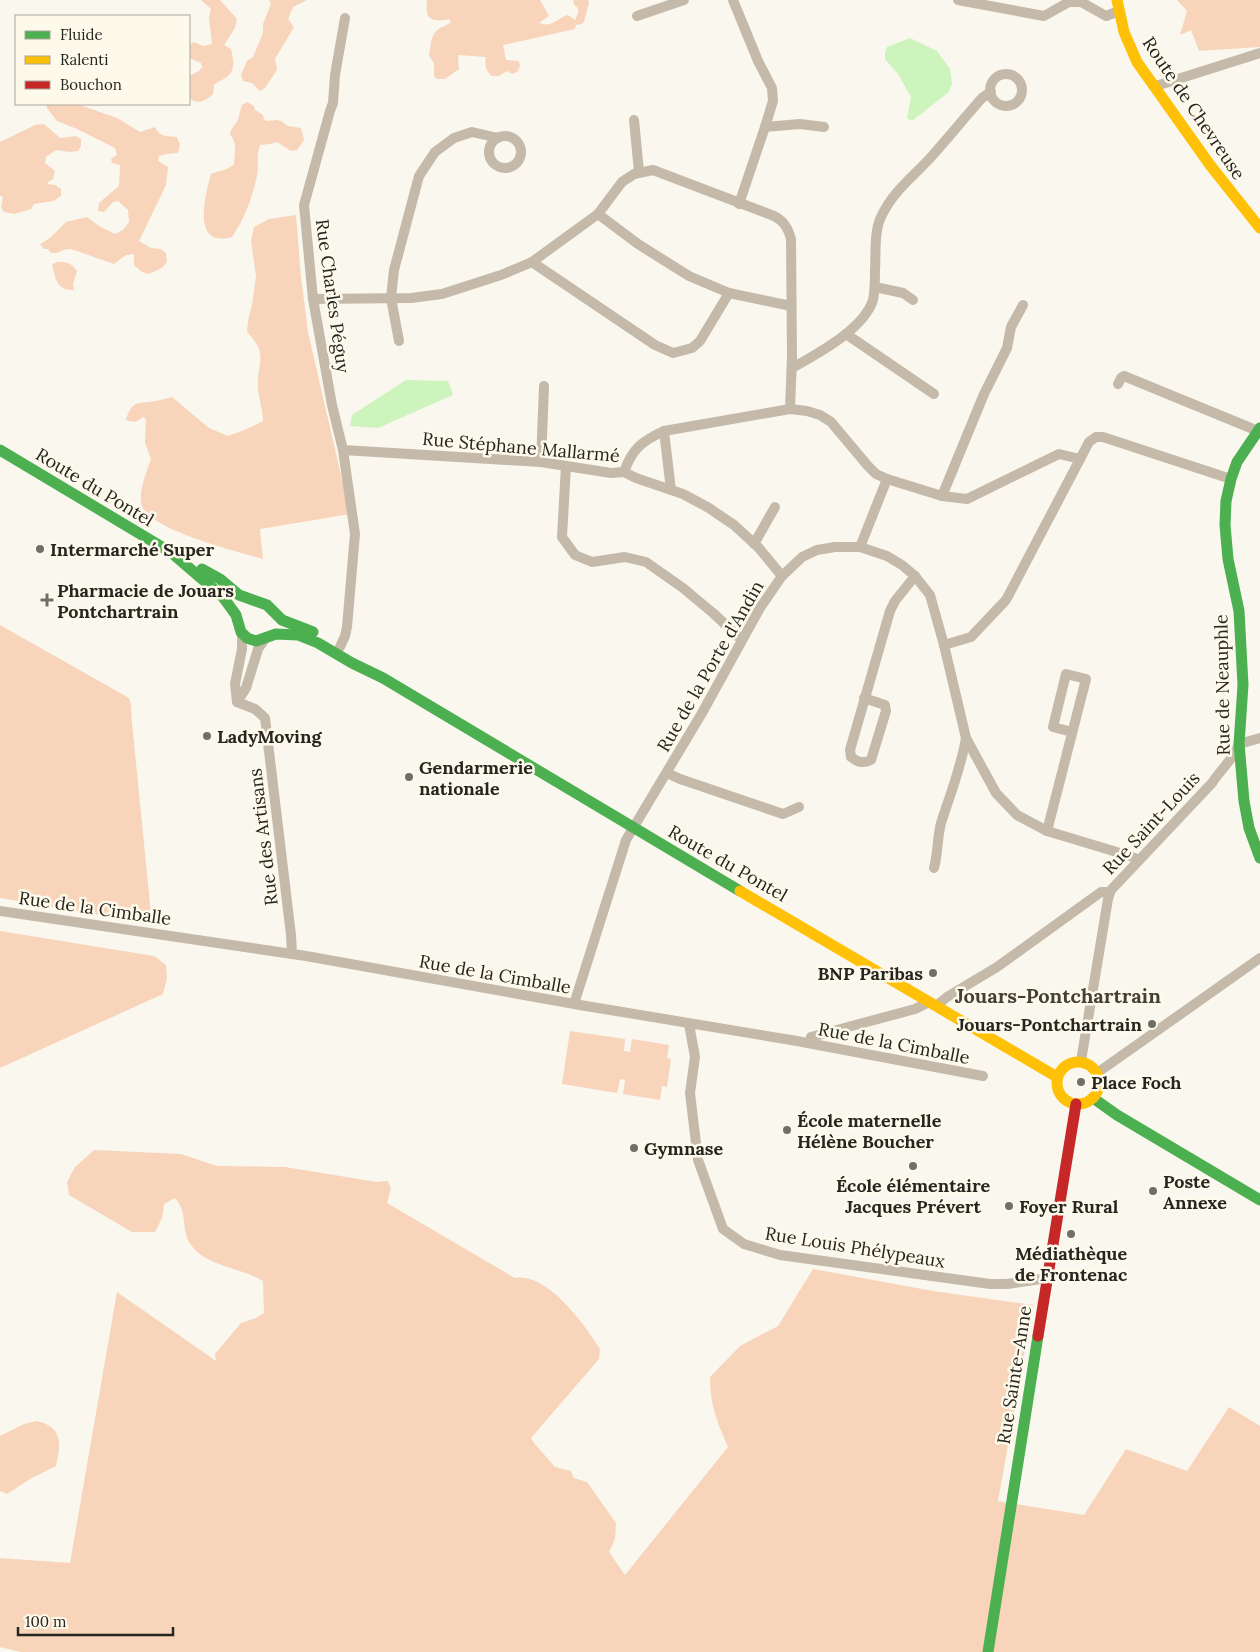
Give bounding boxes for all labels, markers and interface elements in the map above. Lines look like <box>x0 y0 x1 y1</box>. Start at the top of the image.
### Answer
legend <box>15 15 190 105</box>
text: Fluide <box>60 25 103 44</box>
street label: Route de Chevreuse <box>1138 32 1251 184</box>
text: Ralenti <box>60 50 108 69</box>
text: Bouchon <box>60 75 122 94</box>
street label: Rue Charles Péguy <box>311 218 355 375</box>
street label: Rue Stéphane Mallarmé <box>421 427 621 467</box>
street label: Route du Pontel <box>32 443 158 531</box>
place label: Intermarché Super <box>50 538 215 561</box>
marker: Intermarché Super <box>34 543 46 555</box>
street label: Rue de la Porte d'Andin <box>652 576 768 756</box>
place label: Pharmacie de Jouars Pontchartrain <box>57 579 234 623</box>
marker: Pharmacie de Jouars Pontchartrain <box>41 594 53 606</box>
street label: Rue de Neauphle <box>1209 614 1235 756</box>
place label: LadyMoving <box>217 725 322 748</box>
marker: LadyMoving <box>201 730 213 742</box>
place label: Gendarmerie nationale <box>419 756 533 800</box>
street label: Rue des Artisans <box>243 767 283 907</box>
street label: Rue Saint-Louis <box>1097 767 1205 879</box>
marker: Gendarmerie nationale <box>403 771 415 783</box>
street label: Route du Pontel <box>664 820 792 906</box>
street label: Rue de la Cimballe <box>17 886 173 930</box>
street label: Rue de la Cimballe <box>417 949 573 999</box>
place label: BNP Paribas <box>817 962 923 985</box>
marker: BNP Paribas <box>927 967 939 979</box>
district label: Jouars-Pontchartrain <box>955 983 1161 1008</box>
place label: Jouars-Pontchartrain <box>957 1013 1143 1036</box>
street label: Rue de la Cimballe <box>816 1017 972 1069</box>
marker: Jouars-Pontchartrain <box>1146 1018 1158 1030</box>
place label: Place Foch <box>1091 1071 1181 1094</box>
marker: Place Foch <box>1075 1076 1087 1088</box>
place label: École maternelle Hélène Boucher <box>797 1109 942 1153</box>
marker: École maternelle Hélène Boucher <box>781 1124 793 1136</box>
place label: Gymnase <box>644 1137 724 1160</box>
marker: Gymnase <box>628 1142 640 1154</box>
marker: École élémentaire Jacques Prévert <box>907 1160 919 1172</box>
place label: Poste Annexe <box>1163 1170 1227 1214</box>
place label: École élémentaire Jacques Prévert <box>836 1174 990 1218</box>
marker: Poste Annexe <box>1147 1185 1159 1197</box>
place label: Foyer Rural <box>1019 1195 1119 1218</box>
marker: Foyer Rural <box>1003 1200 1015 1212</box>
street label: Rue Louis Phélypeaux <box>763 1221 947 1273</box>
marker: Médiathèque de Frontenac <box>1065 1228 1077 1240</box>
place label: Médiathèque de Frontenac <box>1015 1242 1128 1286</box>
street label: Rue Sainte-Anne <box>992 1304 1036 1446</box>
scale bar <box>18 1604 172 1636</box>
text: 100 m <box>25 1612 66 1631</box>

